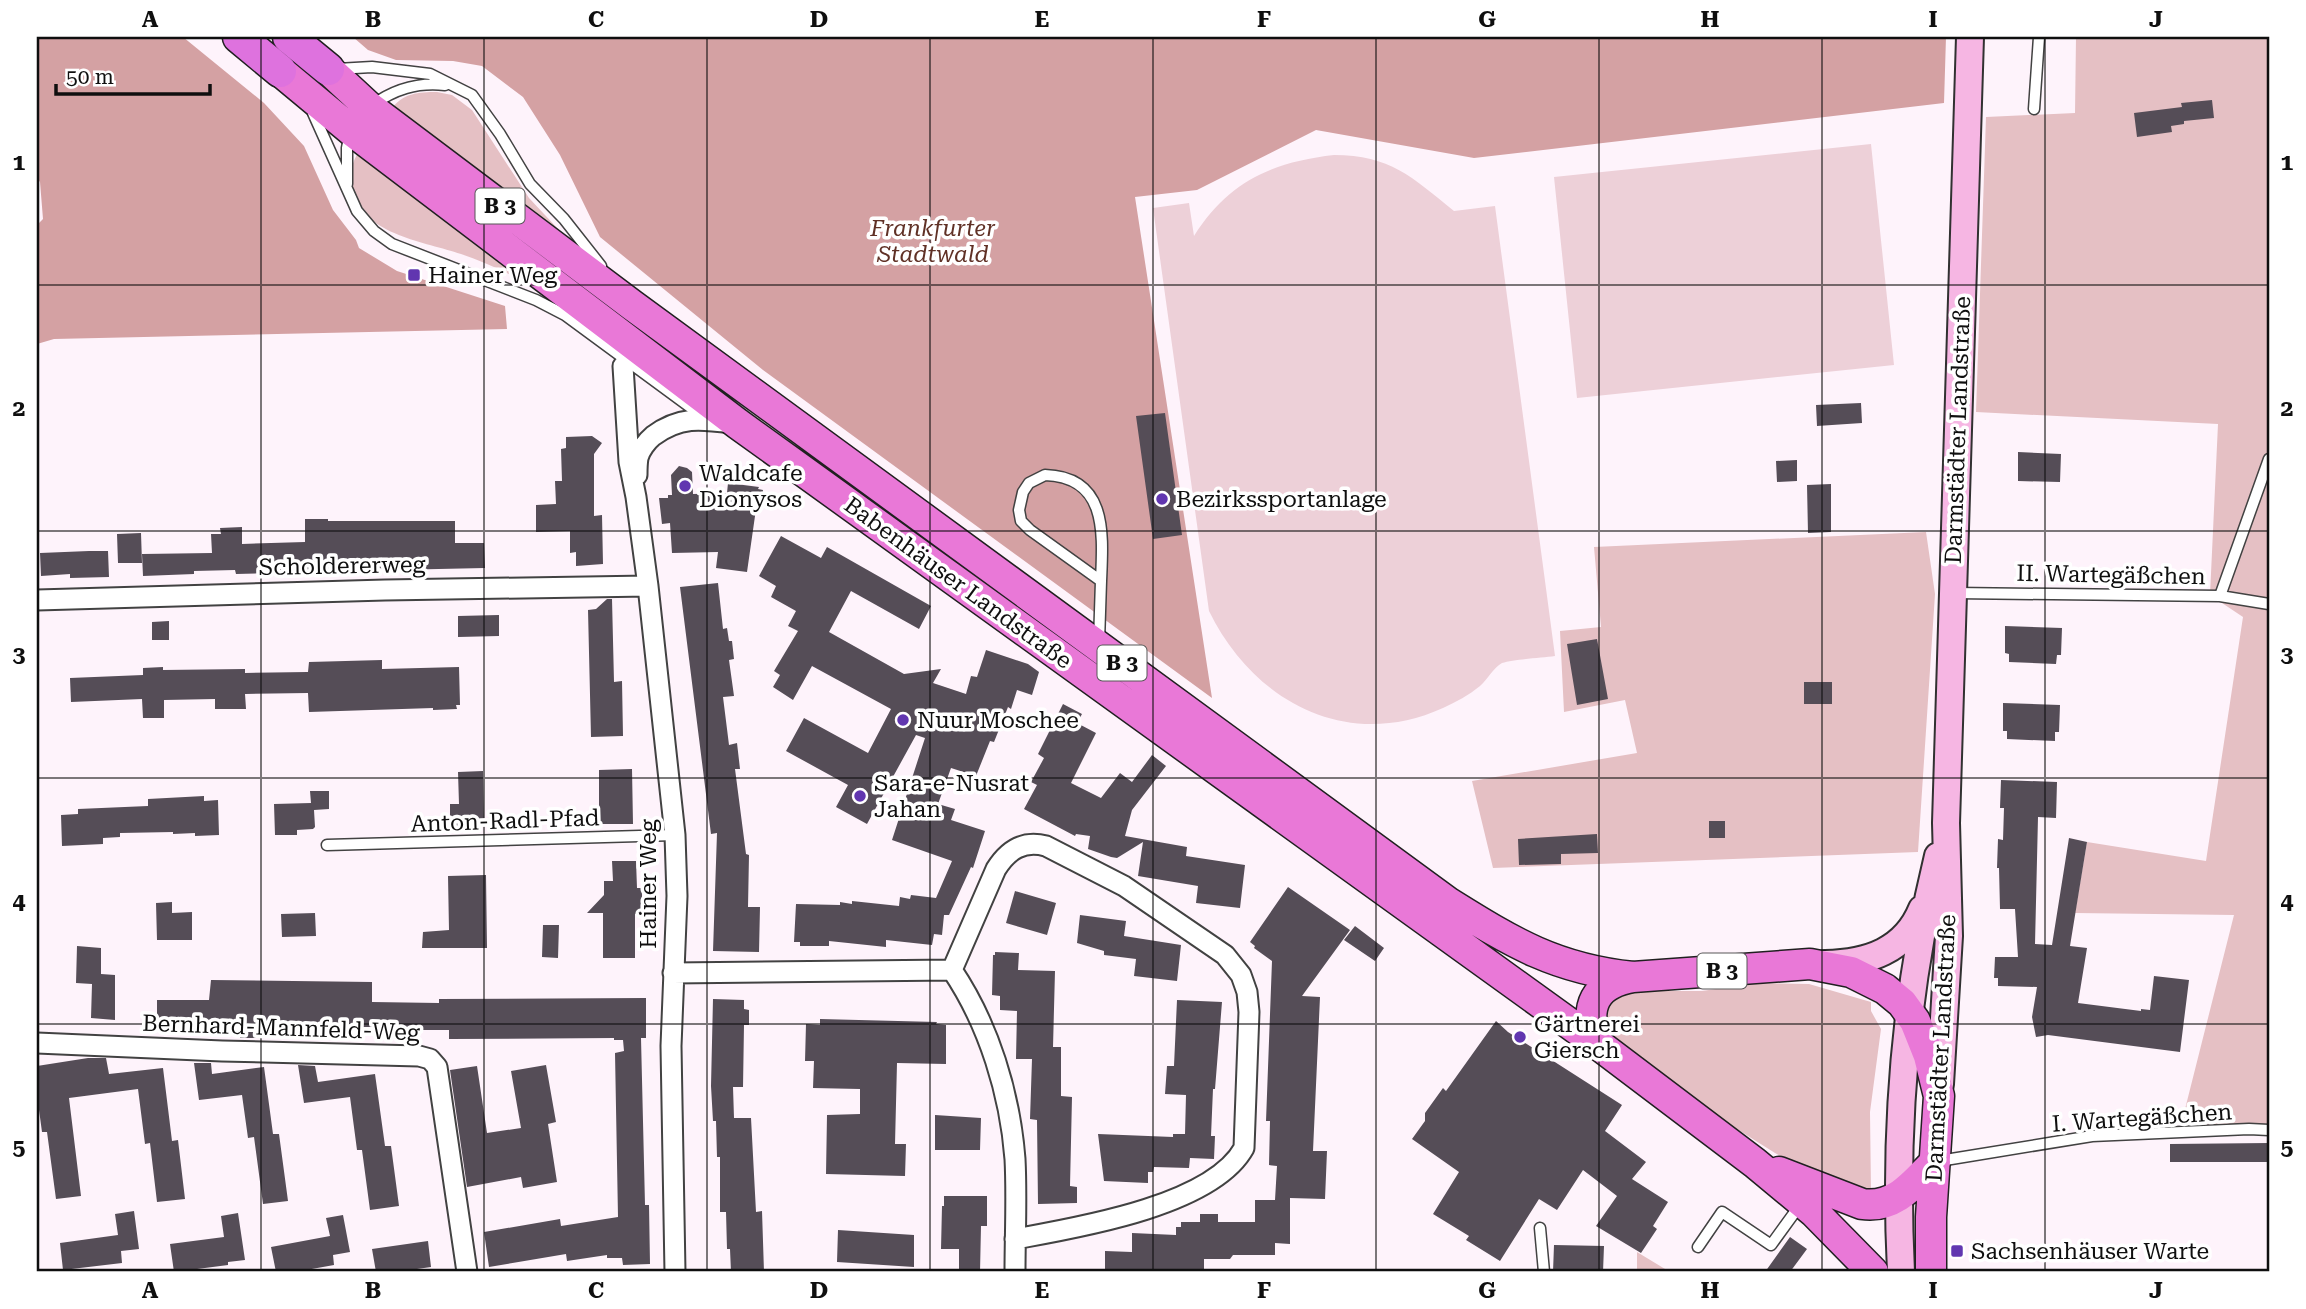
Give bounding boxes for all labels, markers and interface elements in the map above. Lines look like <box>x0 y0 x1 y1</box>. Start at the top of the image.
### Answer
text: A <box>142 6 159 33</box>
text: B <box>365 6 381 33</box>
text: C <box>588 6 604 33</box>
text: D <box>810 6 828 33</box>
text: E <box>1035 6 1049 33</box>
text: F <box>1257 6 1271 33</box>
text: G <box>1478 6 1496 33</box>
text: H <box>1701 6 1720 33</box>
text: I <box>1928 6 1938 33</box>
text: J <box>2149 6 2163 33</box>
scale bar <box>56 52 210 96</box>
text: 50 m <box>66 65 114 89</box>
text: 1 <box>13 149 26 176</box>
text: 1 <box>2281 149 2294 176</box>
road number: B 3 <box>476 188 524 224</box>
park label: Frankfurter Stadtwald <box>869 215 996 268</box>
place label: Hainer Weg <box>428 262 557 289</box>
marker: Hainer Weg <box>406 267 422 283</box>
street label: Darmstädter Landstraße <box>1940 296 1976 564</box>
text: 2 <box>13 395 25 422</box>
text: 2 <box>2281 395 2293 422</box>
place label: Waldcafe Dionysos <box>699 460 803 513</box>
marker: Waldcafe Dionysos <box>677 478 693 494</box>
place label: Bezirkssportanlage <box>1176 486 1387 513</box>
street label: Babenhäuser Landstraße <box>839 491 1077 675</box>
marker: Bezirkssportanlage <box>1154 491 1170 507</box>
street label: Scholdererweg <box>258 551 426 581</box>
street label: II. Wartegäßchen <box>2016 560 2206 590</box>
text: 3 <box>13 641 26 668</box>
text: 3 <box>2281 641 2294 668</box>
road number: B 3 <box>1098 646 1146 680</box>
place label: Nuur Moschee <box>917 707 1079 734</box>
marker: Nuur Moschee <box>895 712 911 728</box>
place label: Sara-e-Nusrat Jahan <box>874 770 1029 823</box>
marker: Sara-e-Nusrat Jahan <box>852 788 868 804</box>
street label: Anton-Radl-Pfad <box>410 804 600 838</box>
street label: Hainer Weg <box>635 819 662 949</box>
text: 4 <box>13 888 26 915</box>
text: 4 <box>2281 888 2294 915</box>
street label: Darmstädter Landstraße <box>1921 913 1961 1183</box>
road number: B 3 <box>1698 954 1746 988</box>
street label: Bernhard-Mannfeld-Weg <box>142 1010 420 1046</box>
place label: Gärtnerei Giersch <box>1534 1011 1640 1064</box>
marker: Gärtnerei Giersch <box>1512 1029 1528 1045</box>
street label: I. Wartegäßchen <box>2051 1098 2233 1138</box>
text: 5 <box>13 1134 26 1161</box>
text: 5 <box>2281 1134 2294 1161</box>
place label: Sachsenhäuser Warte <box>1971 1238 2209 1265</box>
marker: Sachsenhäuser Warte <box>1949 1243 1965 1259</box>
text: A <box>142 1277 159 1304</box>
text: B <box>365 1277 381 1304</box>
text: C <box>588 1277 604 1304</box>
text: D <box>810 1277 828 1304</box>
text: E <box>1035 1277 1049 1304</box>
text: F <box>1257 1277 1271 1304</box>
text: G <box>1478 1277 1496 1304</box>
text: H <box>1701 1277 1720 1304</box>
text: I <box>1928 1277 1938 1304</box>
text: J <box>2149 1277 2163 1304</box>

